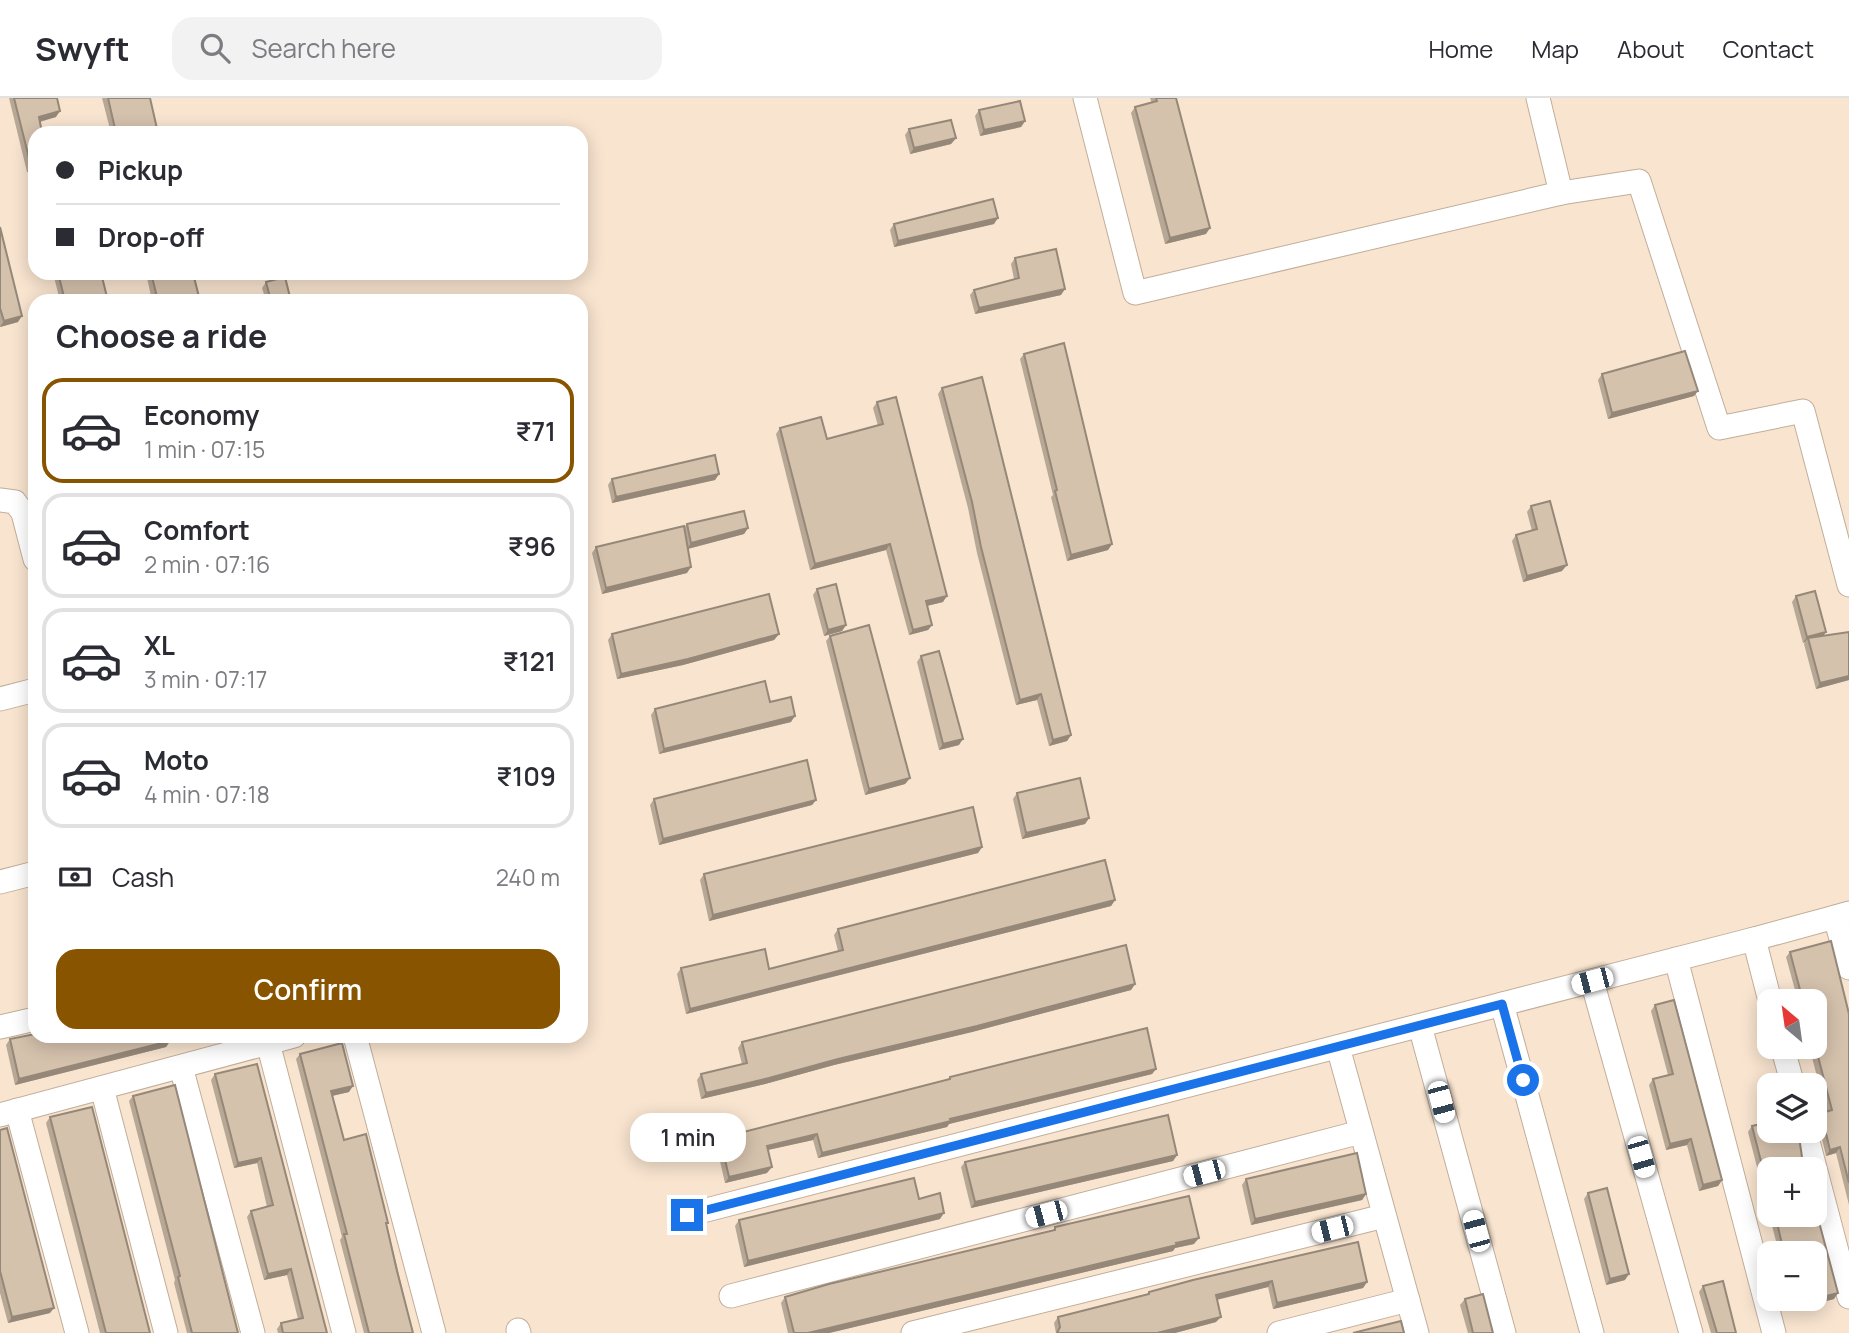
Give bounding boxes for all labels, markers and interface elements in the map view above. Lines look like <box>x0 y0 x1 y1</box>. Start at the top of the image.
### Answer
search box <box>172 17 662 80</box>
text: Swyft <box>35 26 130 71</box>
icon: search <box>196 29 234 67</box>
text: Search here <box>252 30 396 66</box>
text: Home <box>1428 32 1493 65</box>
text: Map <box>1531 32 1579 65</box>
text: About <box>1617 32 1685 65</box>
text: Contact <box>1723 32 1814 65</box>
text: Pickup <box>98 152 183 188</box>
text: Drop-off <box>98 219 204 255</box>
text: Choose a ride <box>56 314 267 358</box>
text: Economy <box>144 397 259 433</box>
icon: car <box>60 399 123 462</box>
text: ₹71 <box>516 413 556 449</box>
text: 1 min · 07:15 <box>144 433 265 465</box>
text: Comfort <box>144 512 250 548</box>
icon: car <box>60 514 123 577</box>
text: ₹96 <box>508 528 556 564</box>
text: 2 min · 07:16 <box>144 548 270 580</box>
text: XL <box>144 627 175 663</box>
icon: car <box>60 629 123 692</box>
text: ₹121 <box>503 643 556 679</box>
text: 3 min · 07:17 <box>144 663 267 695</box>
text: Moto <box>144 742 209 778</box>
icon: car <box>60 744 123 807</box>
text: ₹109 <box>496 758 556 794</box>
text: 4 min · 07:18 <box>144 778 270 810</box>
icon: cash <box>56 858 94 896</box>
text: Cash <box>112 859 174 895</box>
text: 240 m <box>496 861 560 893</box>
button: Confirm <box>56 949 560 1029</box>
car <box>1569 965 1616 997</box>
north arrow <box>1757 989 1827 1059</box>
map controls <box>1757 989 1827 1311</box>
route start <box>1507 1064 1539 1096</box>
button: layers <box>1757 1073 1827 1143</box>
car <box>1426 1079 1457 1125</box>
callout: 1 min <box>629 1114 745 1162</box>
text: 1 min <box>661 1121 715 1153</box>
car <box>1626 1134 1657 1180</box>
car <box>1181 1157 1228 1189</box>
button: + <box>1757 1157 1827 1227</box>
car <box>1023 1198 1070 1230</box>
route end <box>671 1199 703 1231</box>
car <box>1461 1208 1492 1254</box>
car <box>1310 1214 1355 1244</box>
button: − <box>1757 1241 1827 1311</box>

